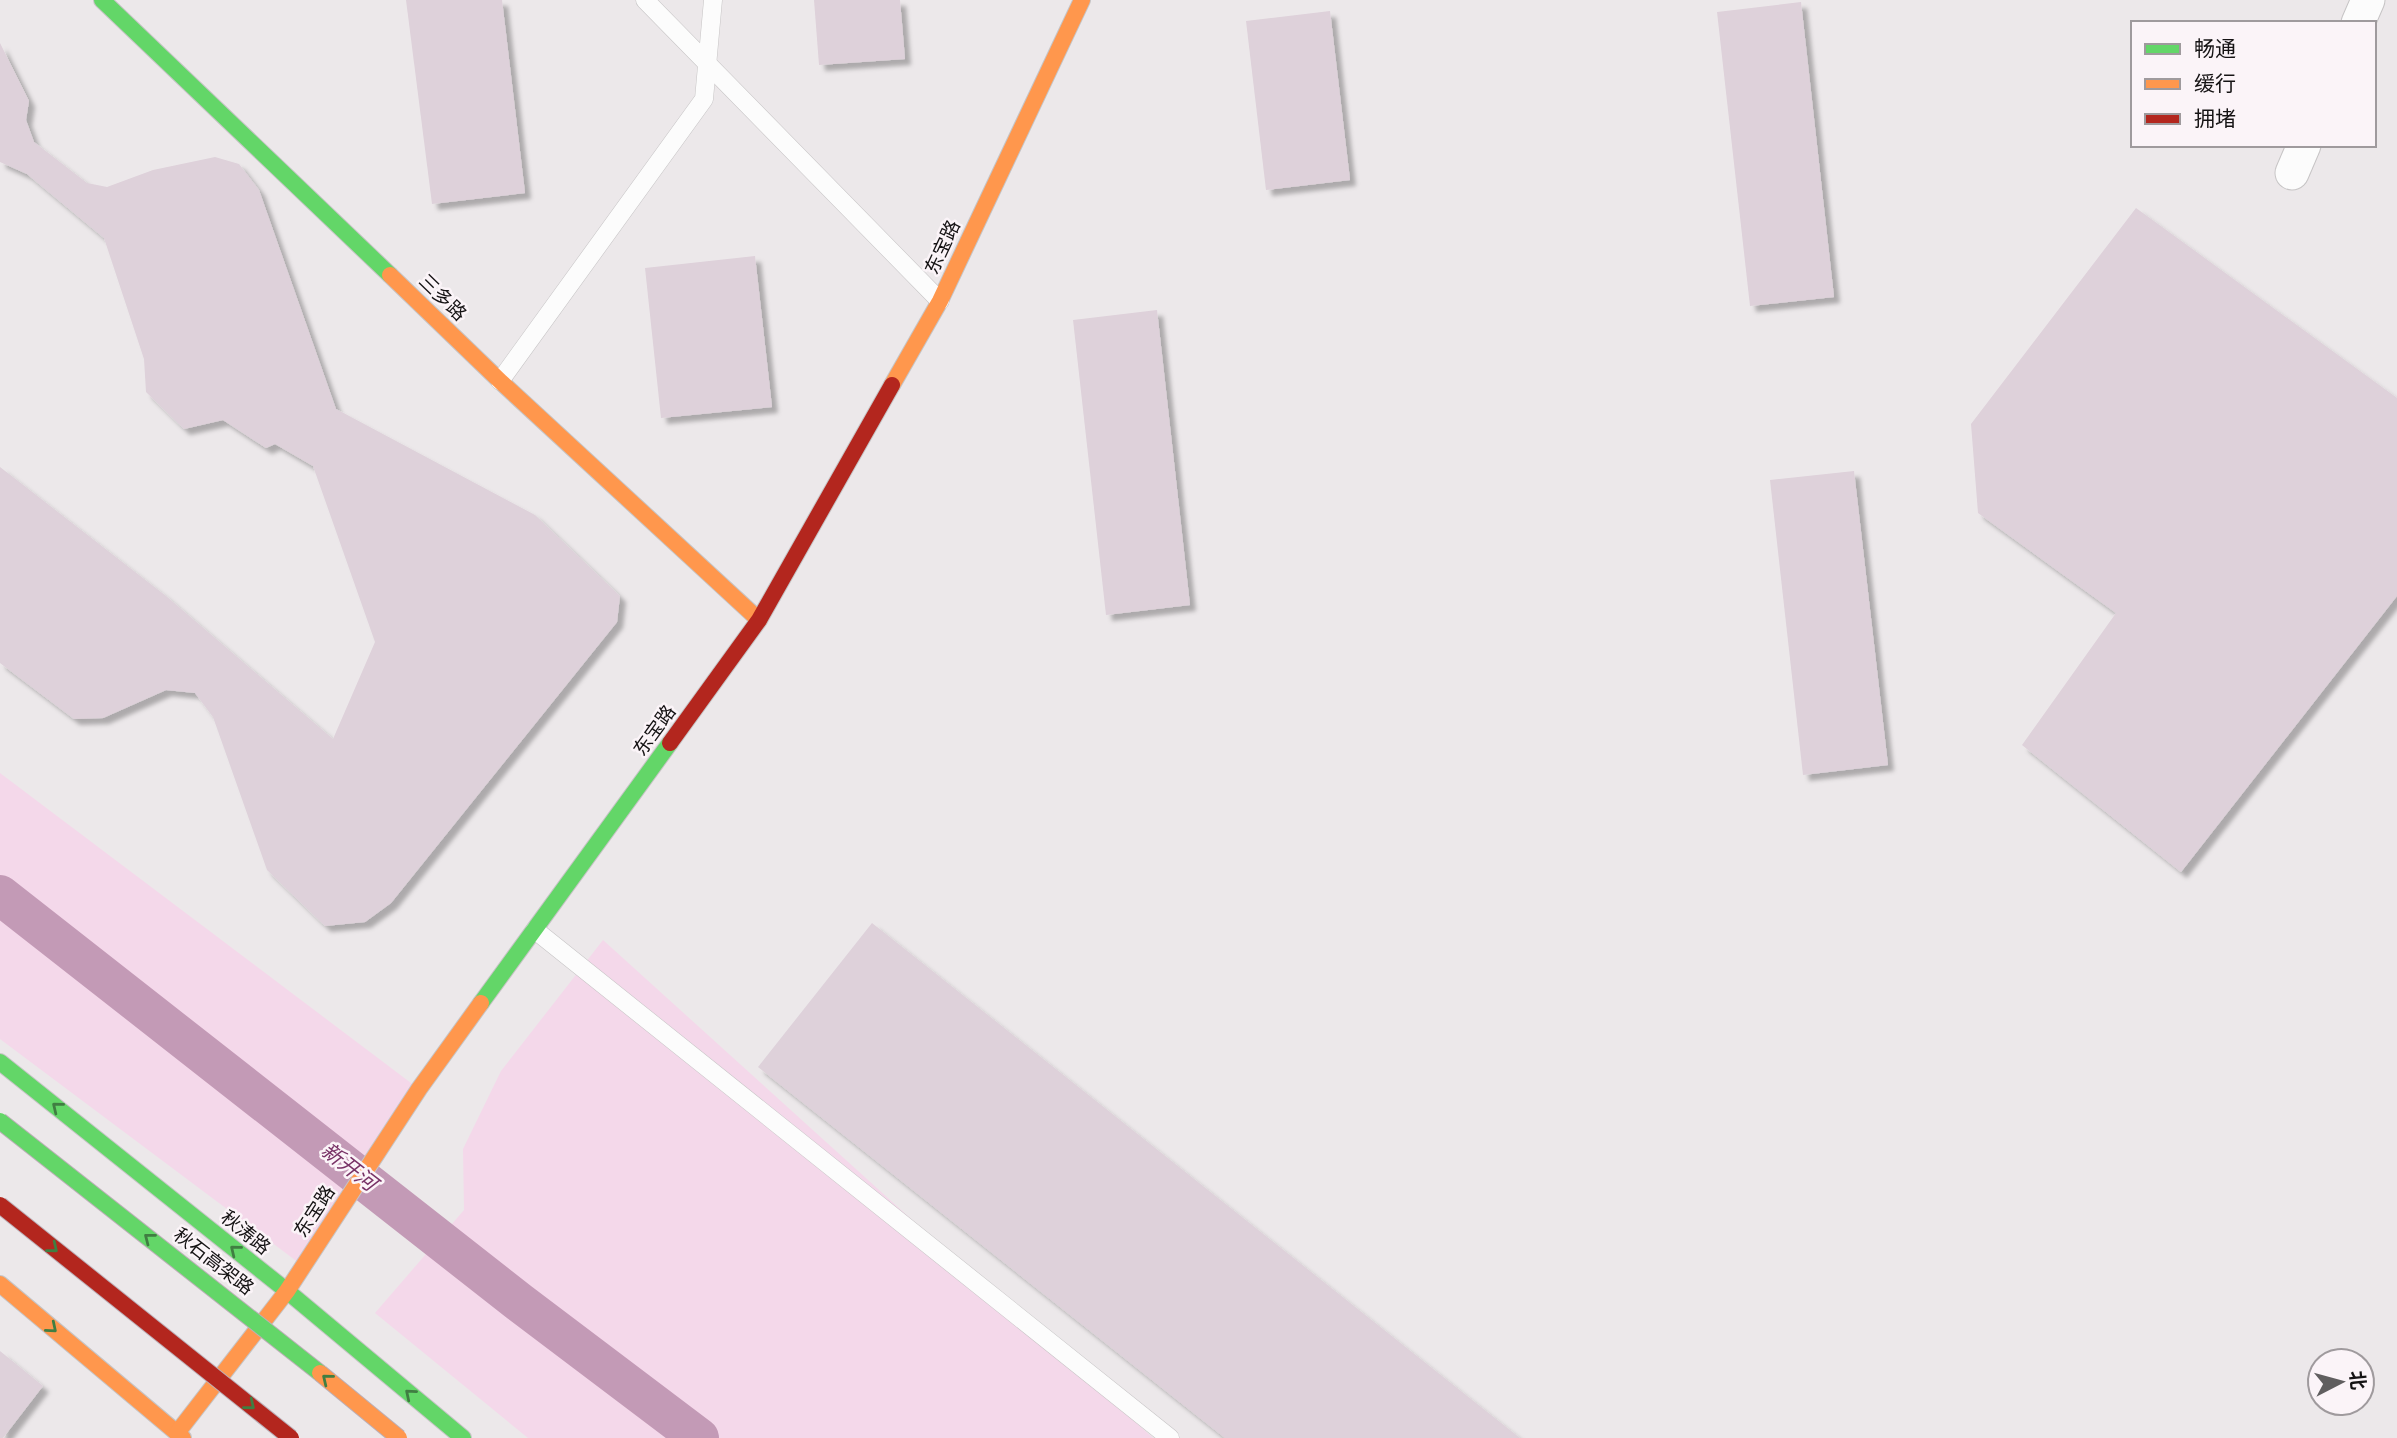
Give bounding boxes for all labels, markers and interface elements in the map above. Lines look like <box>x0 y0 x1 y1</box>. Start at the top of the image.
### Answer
legend <box>2131 21 2376 147</box>
text: 畅通 <box>2194 37 2236 60</box>
text: 缓行 <box>2194 72 2236 95</box>
text: 拥堵 <box>2194 107 2236 130</box>
street label: 东宝路 <box>921 217 964 277</box>
street label: 三多路 <box>415 270 470 325</box>
street label: 东宝路 <box>629 701 680 760</box>
one-way arrow <box>53 1103 65 1116</box>
water label: 新开河 <box>317 1138 384 1198</box>
street label: 东宝路 <box>290 1182 339 1241</box>
street label: 秋涛路 <box>217 1206 274 1258</box>
street label: 秋石高架路 <box>170 1224 258 1299</box>
one-way arrow <box>145 1233 157 1246</box>
one-way arrow <box>45 1240 58 1252</box>
one-way arrow <box>230 1245 242 1258</box>
one-way arrow <box>44 1320 57 1332</box>
north arrow <box>2306 1347 2376 1417</box>
text: 北 <box>2346 1370 2369 1391</box>
one-way arrow <box>323 1375 336 1387</box>
one-way arrow <box>406 1390 419 1402</box>
one-way arrow <box>242 1397 255 1410</box>

